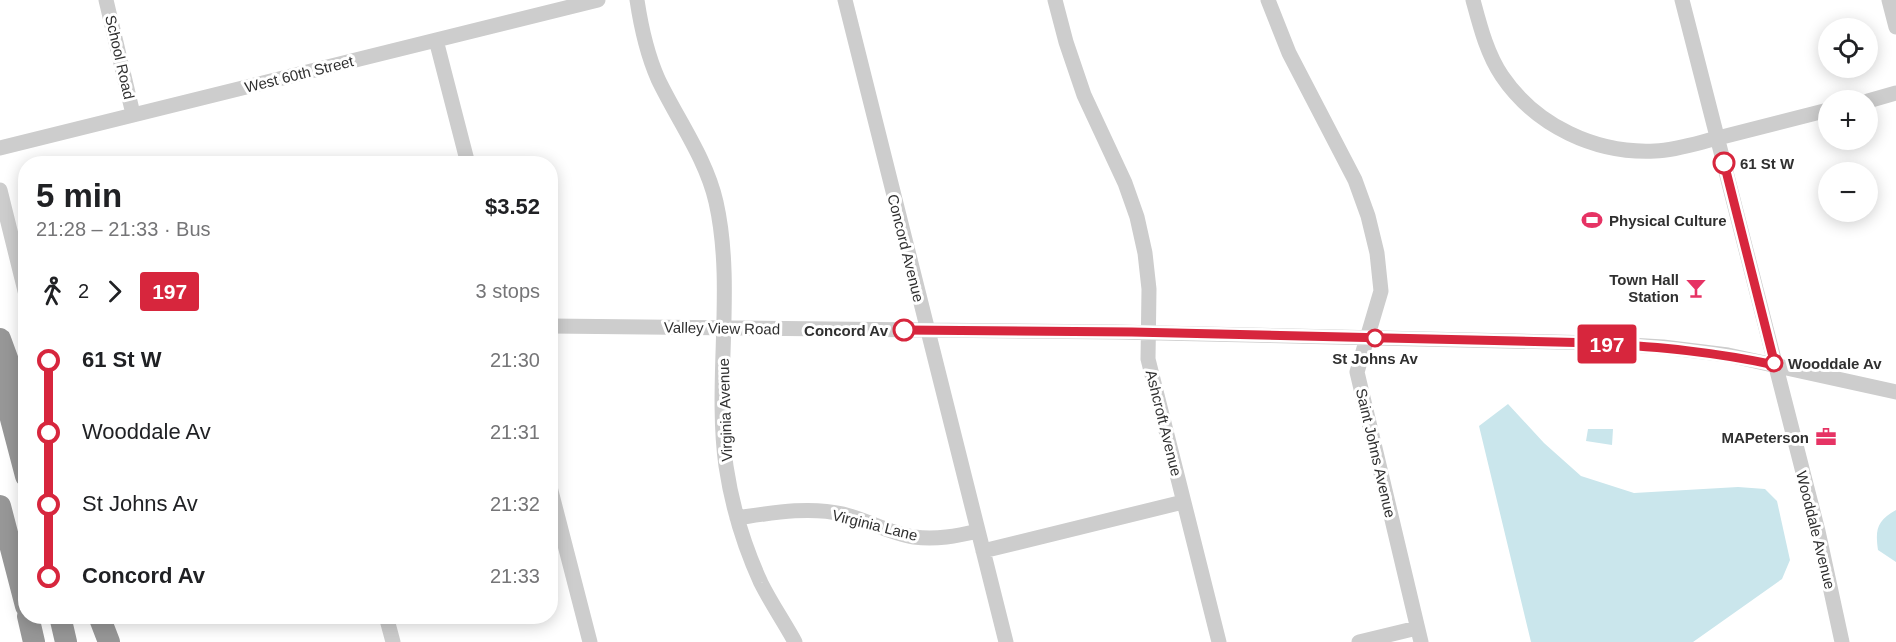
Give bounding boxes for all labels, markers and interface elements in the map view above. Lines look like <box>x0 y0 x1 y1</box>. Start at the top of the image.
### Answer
street label: School Road <box>102 13 138 101</box>
map controls <box>1818 18 1878 222</box>
button: locate <box>1818 18 1878 78</box>
street label: West 60th Street <box>243 52 356 96</box>
button: + <box>1818 90 1878 150</box>
marker: 61 St W <box>1713 152 1735 174</box>
place label: 61 St W <box>1740 155 1795 172</box>
button: − <box>1818 162 1878 222</box>
text: 5 min <box>36 177 122 214</box>
street label: Concord Avenue <box>884 192 928 304</box>
text: $3.52 <box>485 194 540 219</box>
sports icon: Physical Culture <box>1580 208 1604 232</box>
place label: Physical Culture <box>1609 212 1727 229</box>
text: 21:28 – 21:33 · Bus <box>36 218 211 240</box>
place label: Town Hall Station <box>1609 271 1679 305</box>
icon: walk <box>36 275 69 308</box>
icon: forward <box>98 275 131 308</box>
bar icon: Town Hall Station <box>1684 276 1708 300</box>
text: 2 <box>78 280 89 302</box>
text: 197 <box>152 280 187 303</box>
text: 3 stops <box>476 280 540 302</box>
street label: Valley View Road <box>664 318 780 338</box>
marker: Concord Av <box>893 319 915 341</box>
place label: Concord Av <box>804 322 889 339</box>
line badge: 197 <box>1572 324 1642 364</box>
marker: St Johns Av <box>1366 329 1384 347</box>
text: 197 <box>1589 333 1625 356</box>
text: 61 St W <box>82 347 161 372</box>
text: 21:30 <box>490 349 540 371</box>
place label: St Johns Av <box>1332 350 1418 367</box>
marker: Wooddale Av <box>1765 354 1783 372</box>
place label: Wooddale Av <box>1788 355 1882 372</box>
street label: Virginia Avenue <box>715 358 735 462</box>
street label: Ashcroft Avenue <box>1143 368 1185 478</box>
street label: Saint Johns Avenue <box>1353 387 1399 519</box>
text: Wooddale Av <box>82 419 211 444</box>
text: 21:31 <box>490 421 540 443</box>
office icon: MAPeterson <box>1814 425 1838 449</box>
place label: MAPeterson <box>1721 429 1809 446</box>
street label: Wooddale Avenue <box>1793 469 1839 591</box>
text: St Johns Av <box>82 491 198 516</box>
text: 21:32 <box>490 493 540 515</box>
street label: Virginia Lane <box>831 506 919 544</box>
text: Concord Av <box>82 563 205 588</box>
text: 21:33 <box>490 565 540 587</box>

